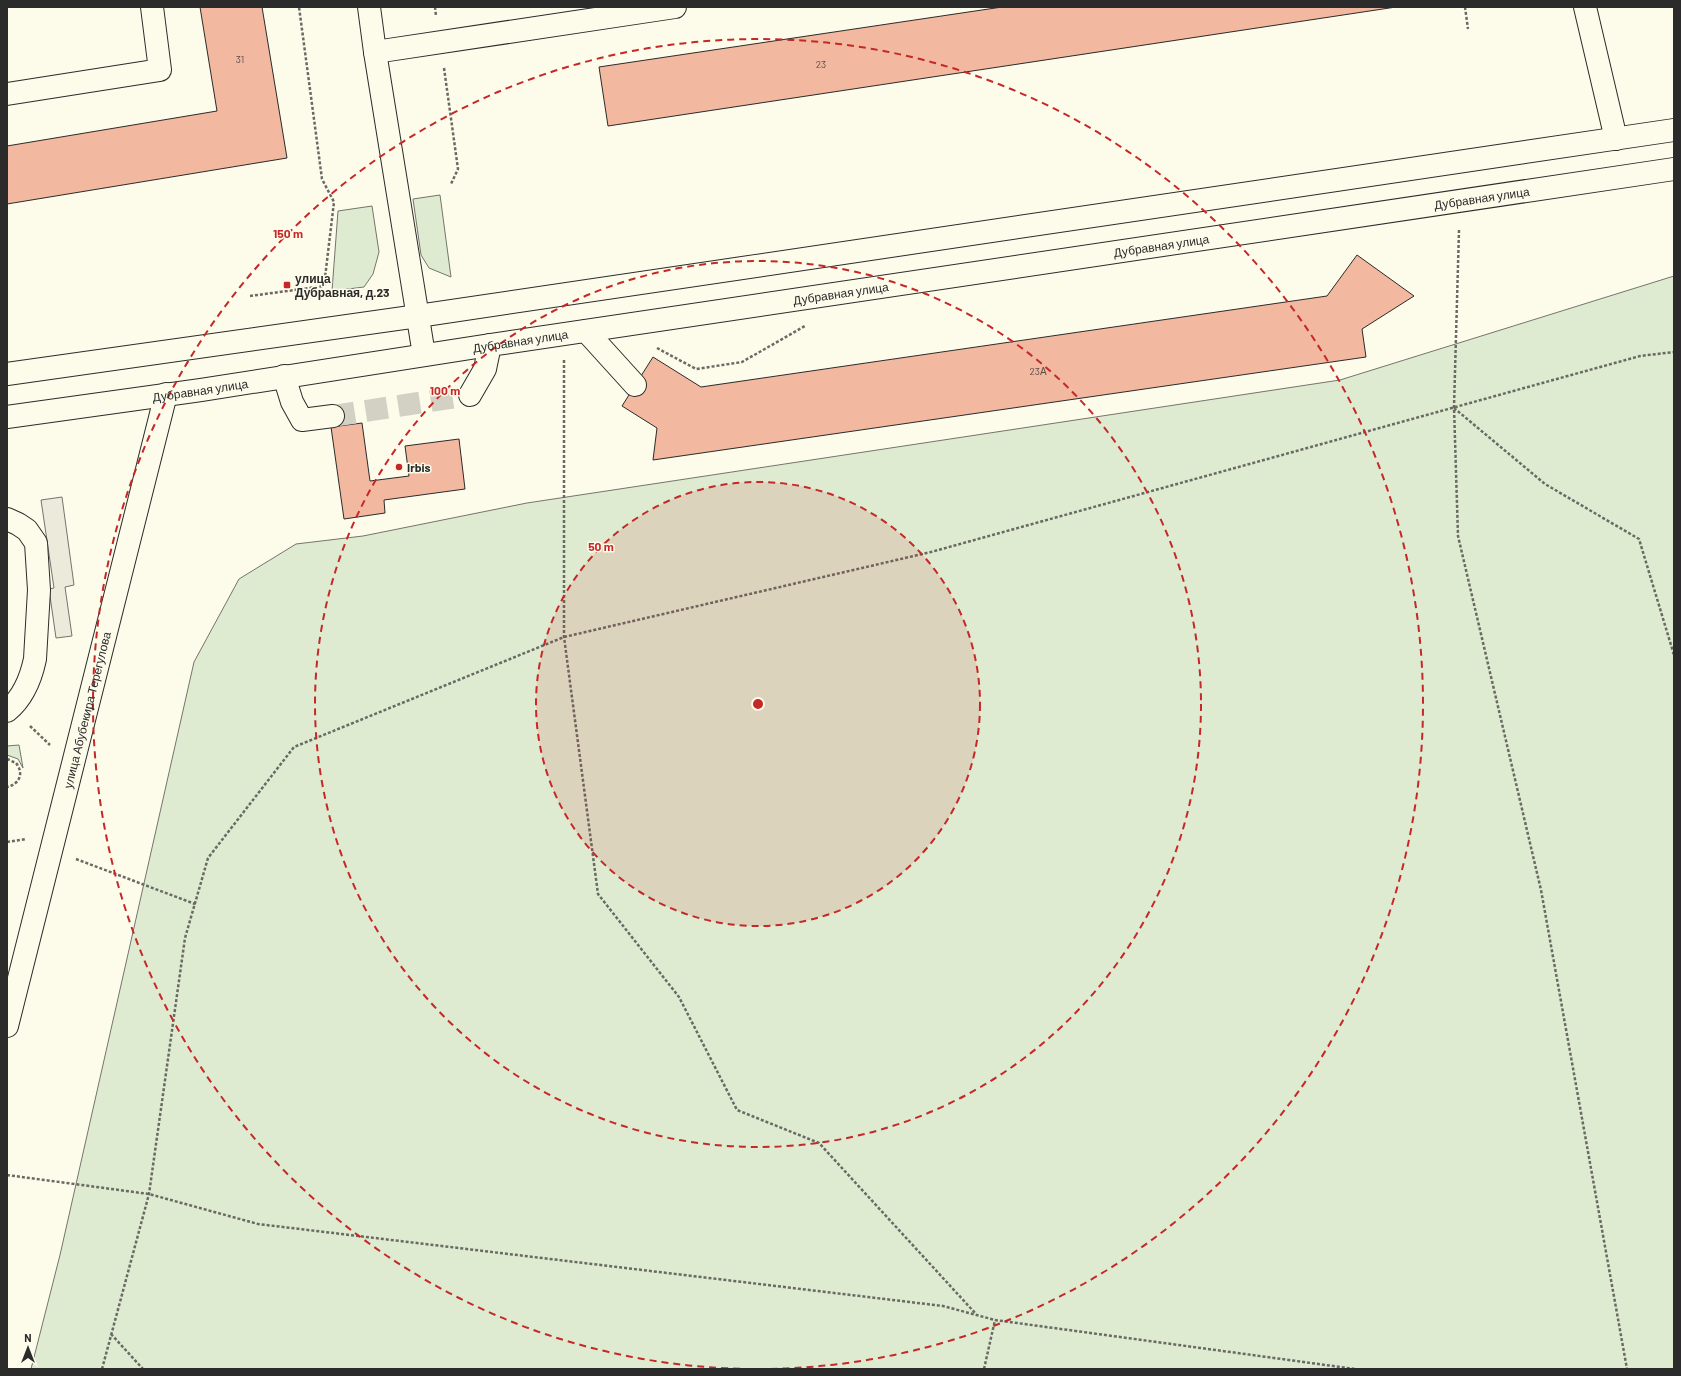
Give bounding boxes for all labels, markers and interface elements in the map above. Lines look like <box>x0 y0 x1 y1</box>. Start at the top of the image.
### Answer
house number: 31 <box>236 53 244 65</box>
house number: 23 <box>816 58 826 70</box>
street label: Дубравная улица <box>1433 184 1531 213</box>
text: 150 m <box>273 226 303 240</box>
street label: Дубравная улица <box>1113 231 1210 260</box>
place label: улица Дубравная, д.23 <box>295 271 390 300</box>
street label: Дубравная улица <box>792 279 890 308</box>
marker: улица Дубравная, д.23 <box>282 280 292 290</box>
street label: Дубравная улица <box>472 326 569 356</box>
house number: 23А <box>1029 365 1047 377</box>
street label: Дубравная улица <box>151 376 249 405</box>
text: 100 m <box>430 383 460 397</box>
place label: Irbis <box>407 460 431 474</box>
marker: Irbis <box>394 462 404 472</box>
text: 50 m <box>588 539 614 553</box>
street label: улица Абубекира Терегулова <box>60 630 113 790</box>
centre of rings <box>751 697 765 711</box>
north arrow <box>8 1328 48 1368</box>
text: N <box>24 1331 32 1344</box>

